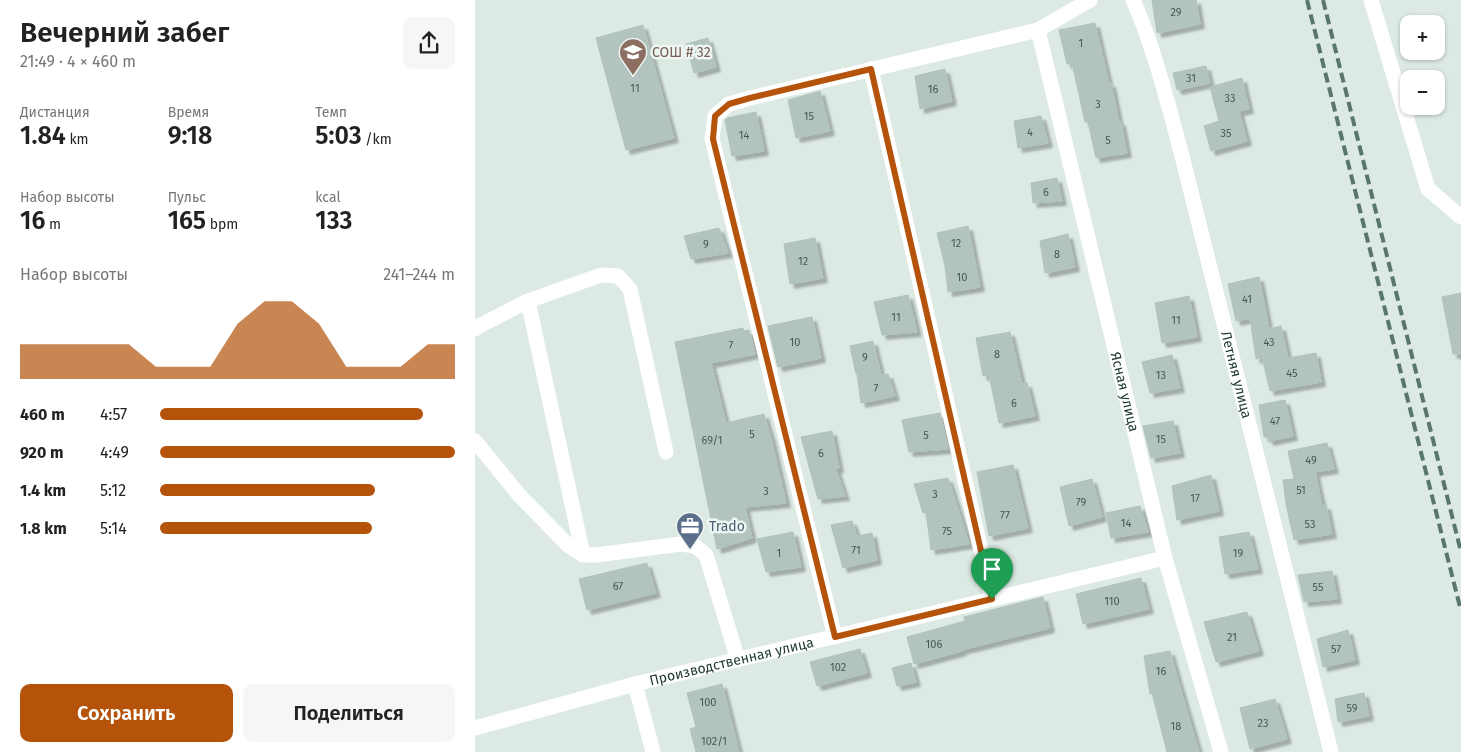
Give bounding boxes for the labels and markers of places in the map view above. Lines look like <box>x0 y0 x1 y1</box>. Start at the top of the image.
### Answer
school or university icon: СОШ # 32 <box>618 37 648 76</box>
place label: СОШ # 32 <box>652 44 711 61</box>
office icon: Trado <box>675 511 705 550</box>
place label: Trado <box>709 518 745 535</box>
pin <box>971 548 1013 599</box>

